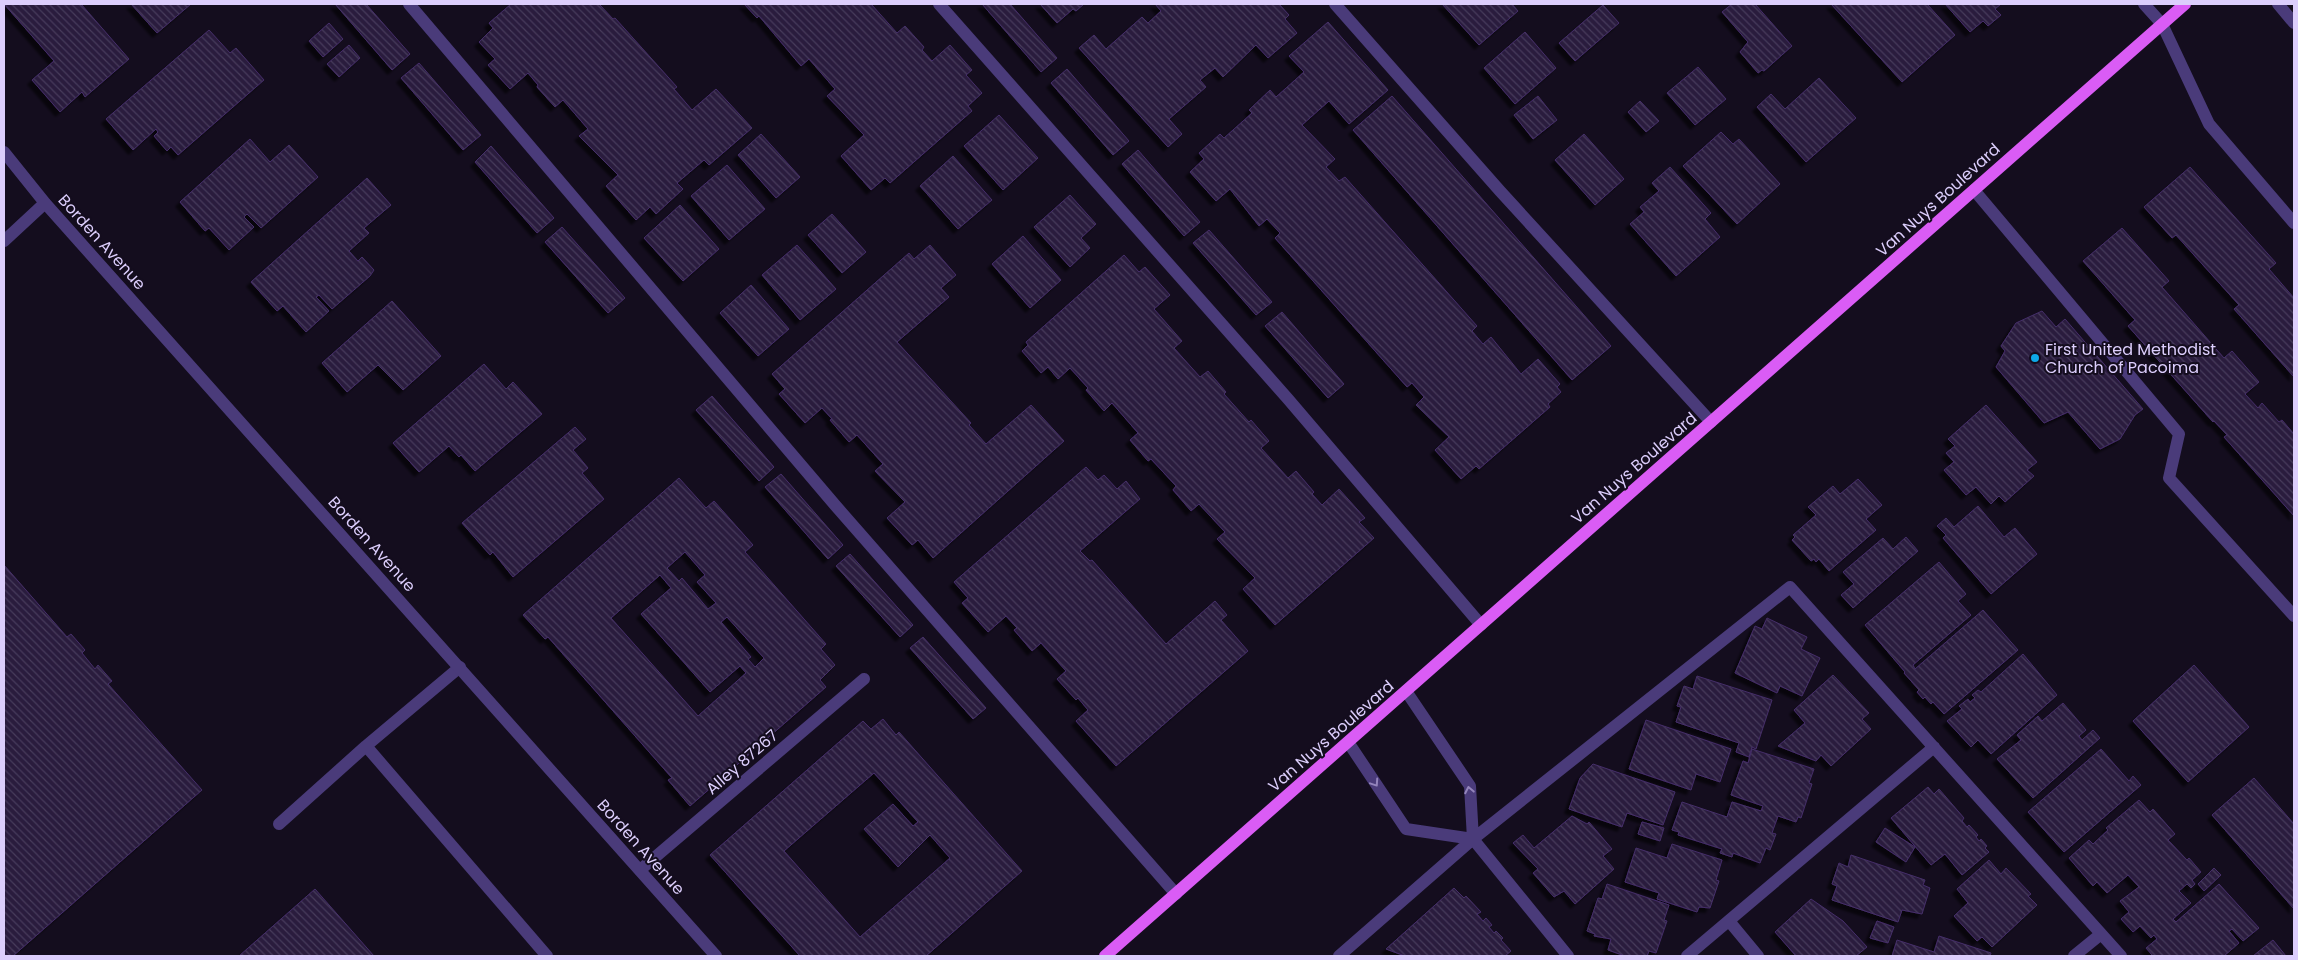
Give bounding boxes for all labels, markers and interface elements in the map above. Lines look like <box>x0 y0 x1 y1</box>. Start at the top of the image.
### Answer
street label: Van Nuys Boulevard <box>1871 138 2005 262</box>
street label: Borden Avenue <box>53 189 151 295</box>
place label: First United Methodist Church of Pacoima <box>2045 338 2216 379</box>
marker: First United Methodist Church of Pacoima <box>2029 352 2041 364</box>
street label: Van Nuys Boulevard <box>1566 407 1702 529</box>
street label: Borden Avenue <box>323 491 421 597</box>
street label: Van Nuys Boulevard <box>1263 675 1399 797</box>
street label: Alley 87267 <box>701 724 783 800</box>
one-way arrow <box>1369 777 1379 786</box>
one-way arrow <box>1464 786 1475 795</box>
street label: Borden Avenue <box>592 794 690 900</box>

